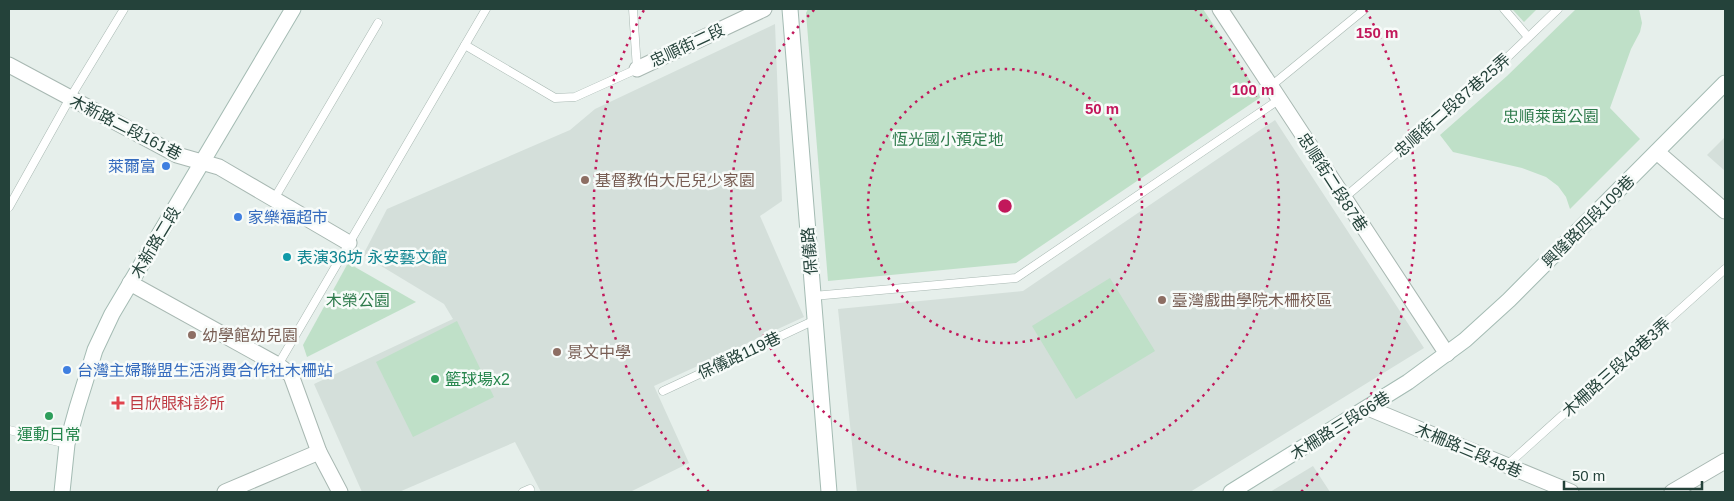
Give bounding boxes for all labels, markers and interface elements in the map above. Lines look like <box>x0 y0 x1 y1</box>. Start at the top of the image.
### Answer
street label: 忠順街二段 <box>647 21 727 70</box>
text: 150 m <box>1356 24 1398 41</box>
street label: 忠順街二段87巷25弄 <box>1391 51 1514 160</box>
text: 100 m <box>1232 81 1274 98</box>
street label: 木新路二段161巷 <box>67 92 184 163</box>
text: 50 m <box>1085 100 1119 117</box>
park label: 忠順萊茵公園 <box>1503 108 1599 125</box>
street label: 忠順街二段87巷 <box>1294 130 1371 235</box>
park label: 恆光國小預定地 <box>892 131 1004 148</box>
place label: 萊爾富 <box>108 158 156 175</box>
marker: 萊爾富 <box>160 160 172 172</box>
place label: 基督教伯大尼兒少家園 <box>595 172 755 189</box>
street label: 興隆路四段109巷 <box>1539 172 1638 271</box>
marker: 基督教伯大尼兒少家園 <box>579 174 591 186</box>
centre of rings <box>996 197 1014 215</box>
street label: 木新路二段 <box>128 204 183 281</box>
place label: 家樂福超市 <box>248 209 328 226</box>
marker: 家樂福超市 <box>232 211 244 223</box>
street label: 保儀路 <box>799 226 820 276</box>
place label: 表演36坊 永安藝文館 <box>297 249 447 266</box>
marker: 表演36坊 永安藝文館 <box>281 251 293 263</box>
park label: 木榮公園 <box>326 292 390 309</box>
place label: 臺灣戲曲學院木柵校區 <box>1172 292 1332 309</box>
marker: 臺灣戲曲學院木柵校區 <box>1156 294 1168 306</box>
street label: 木柵路三段48巷3弄 <box>1559 315 1674 420</box>
place label: 幼學館幼兒園 <box>202 327 298 344</box>
marker: 幼學館幼兒園 <box>186 329 198 341</box>
street label: 保儀路119巷 <box>695 329 783 382</box>
place label: 景文中學 <box>567 344 631 361</box>
marker: 景文中學 <box>551 346 563 358</box>
place label: 台灣主婦聯盟生活消費合作社木柵站 <box>77 362 333 379</box>
marker: 台灣主婦聯盟生活消費合作社木柵站 <box>61 364 73 376</box>
place label: 籃球場x2 <box>445 370 510 388</box>
marker: 籃球場x2 <box>429 373 441 385</box>
street label: 木柵路三段66巷 <box>1288 388 1393 463</box>
place label: 目欣眼科診所 <box>129 395 225 412</box>
marker: 目欣眼科診所 <box>111 396 125 410</box>
marker: 運動日常 <box>43 410 55 422</box>
street label: 木柵路三段48巷 <box>1413 420 1525 481</box>
place label: 運動日常 <box>17 426 81 443</box>
scale bar <box>1564 458 1702 490</box>
text: 50 m <box>1572 467 1605 484</box>

